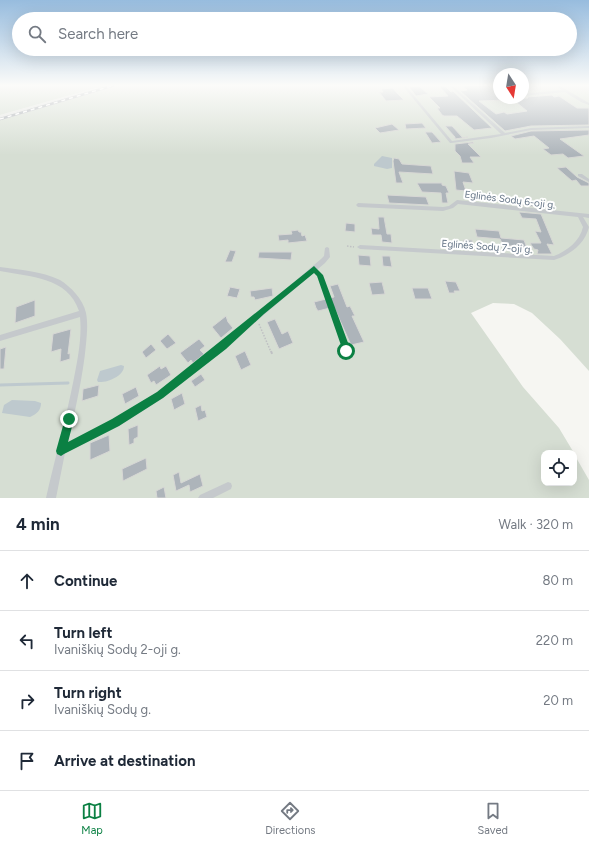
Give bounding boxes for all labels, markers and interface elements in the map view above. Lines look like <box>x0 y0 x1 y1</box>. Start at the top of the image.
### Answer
search box <box>12 12 577 56</box>
icon: search <box>26 23 48 45</box>
text: Search here <box>58 25 138 43</box>
north arrow <box>493 68 529 104</box>
street label: Eglinės Sodų 6-oji g. <box>464 187 556 212</box>
street label: Eglinės Sodų 7-oji g. <box>441 237 533 256</box>
route start <box>337 342 355 360</box>
route end <box>60 410 78 428</box>
map controls <box>541 450 577 486</box>
button: locate <box>541 450 577 486</box>
text: 4 min <box>16 514 60 534</box>
text: Walk · 320 m <box>499 517 573 532</box>
icon: ahead <box>16 570 38 592</box>
text: Continue <box>54 572 117 590</box>
text: 80 m <box>542 573 573 588</box>
text: Turn left <box>54 624 112 642</box>
icon: left <box>16 630 38 652</box>
text: 220 m <box>536 633 573 648</box>
text: Ivaniškių Sodų 2-oji g. <box>54 642 181 657</box>
text: Turn right <box>54 684 122 702</box>
icon: right <box>16 690 38 712</box>
text: 20 m <box>543 693 573 708</box>
text: Ivaniškių Sodų g. <box>54 702 151 717</box>
icon: arrive <box>16 750 38 772</box>
text: Arrive at destination <box>54 752 195 770</box>
tab: Map <box>81 800 103 837</box>
tab: Directions <box>265 800 315 837</box>
tab: Saved <box>478 800 508 837</box>

